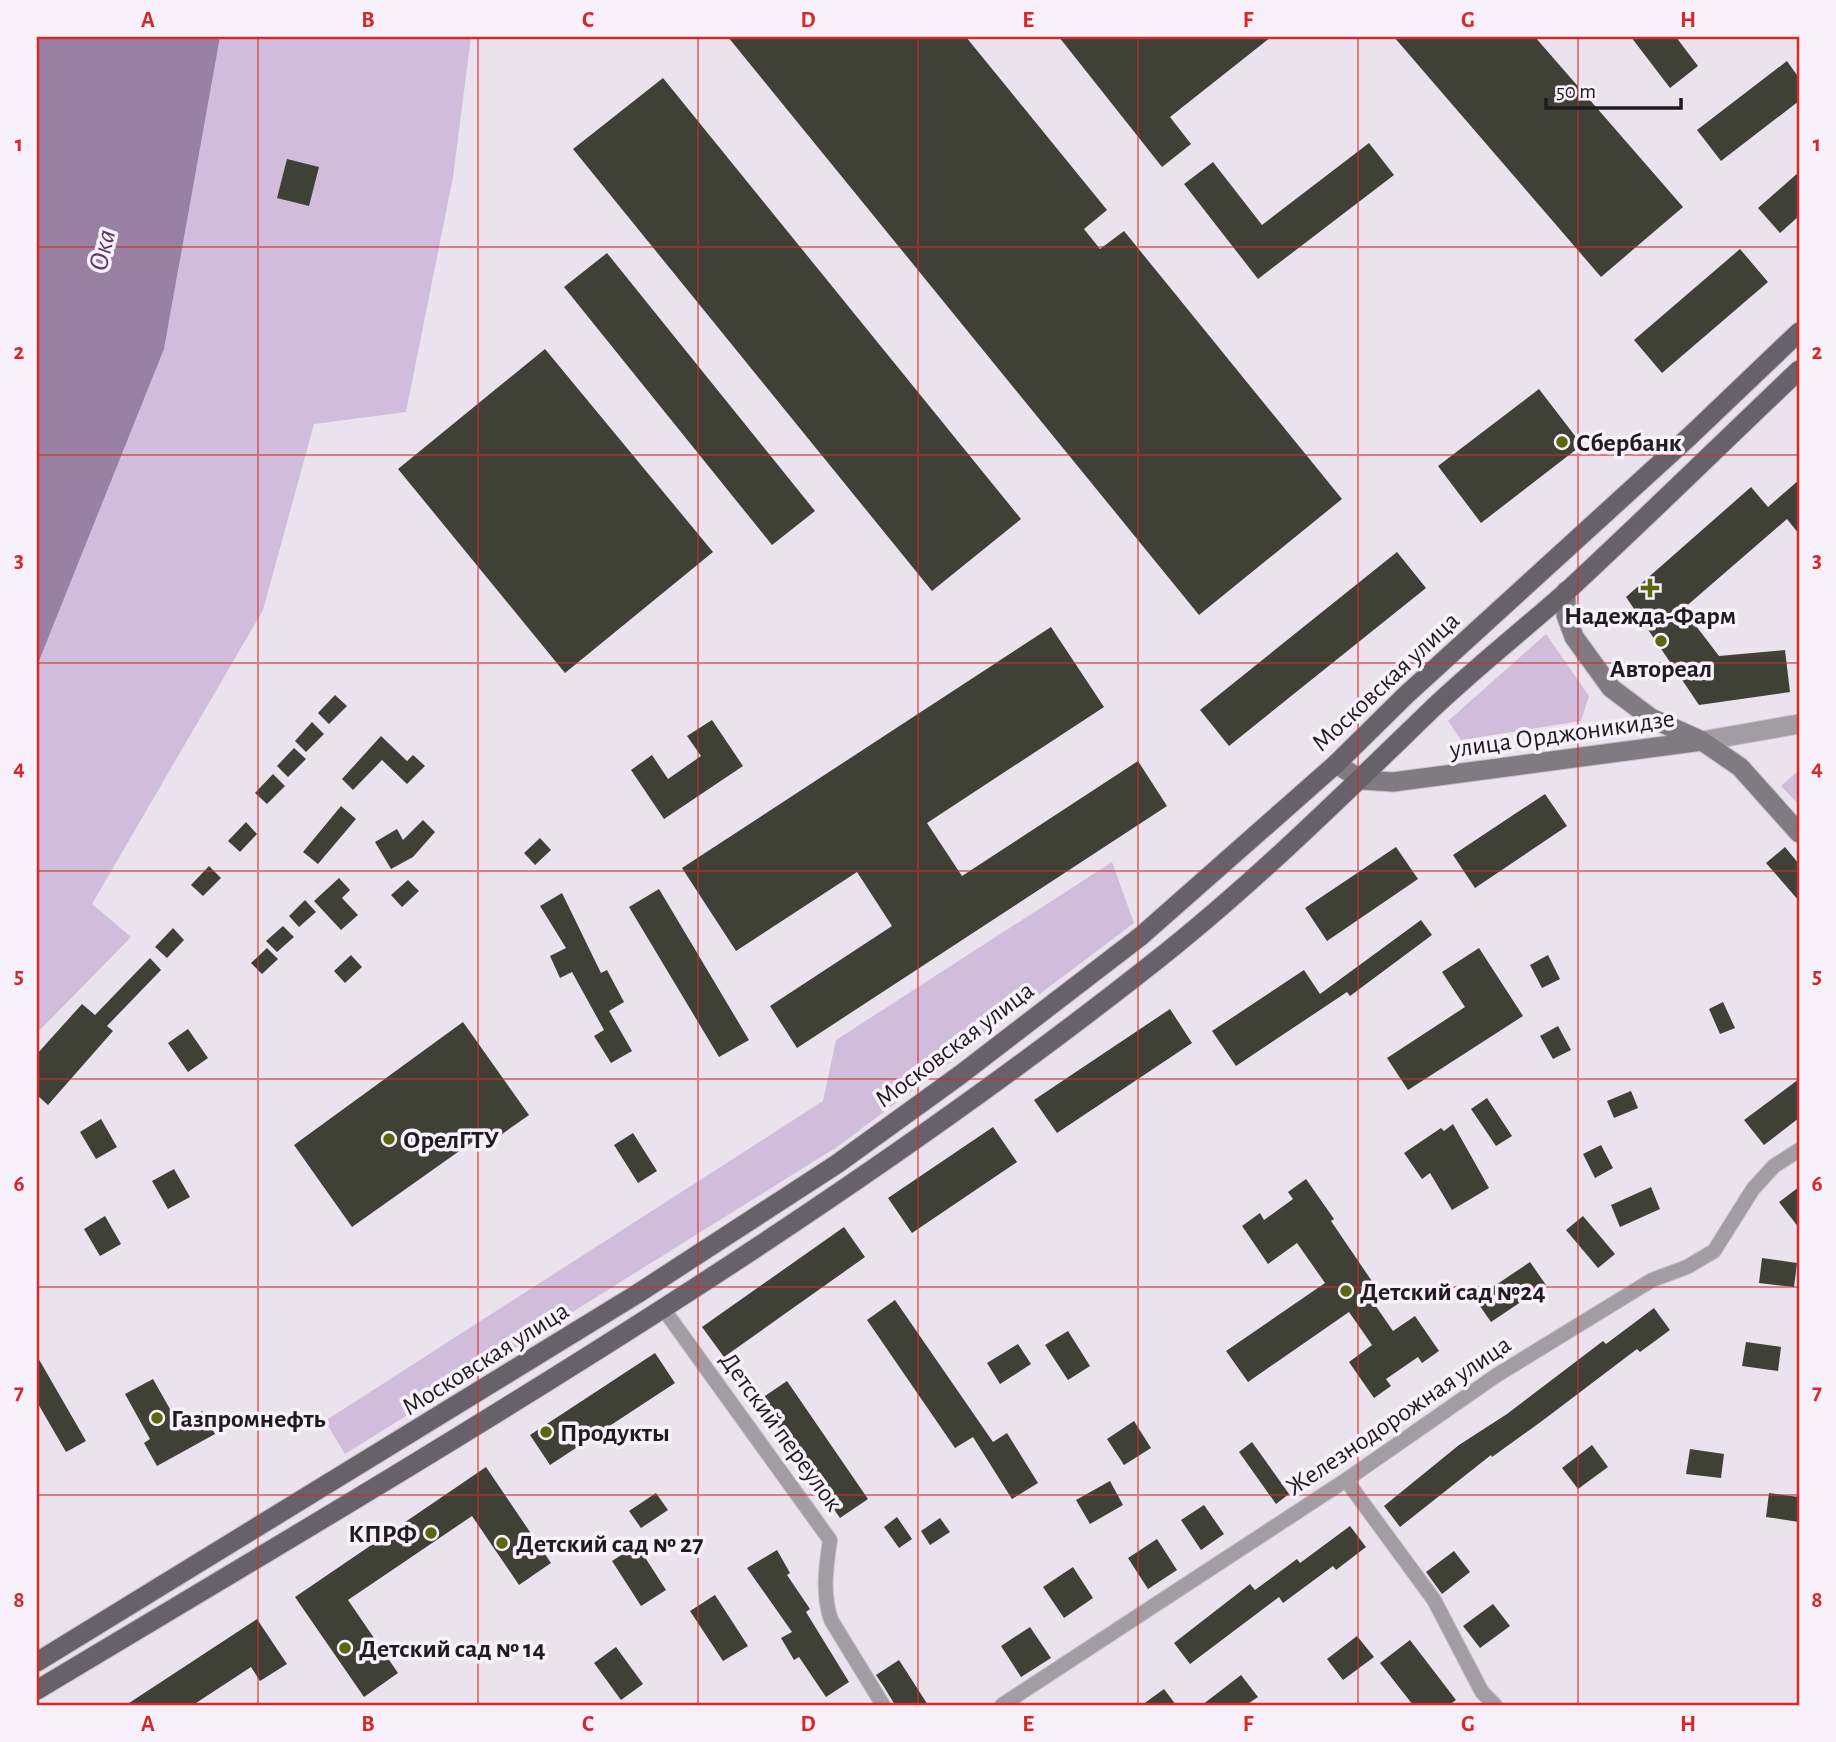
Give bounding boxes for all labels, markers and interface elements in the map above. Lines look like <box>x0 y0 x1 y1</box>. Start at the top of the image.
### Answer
text: A <box>141 9 155 32</box>
text: B <box>361 9 375 32</box>
text: C <box>582 9 594 32</box>
text: D <box>800 9 816 32</box>
text: E <box>1022 9 1034 32</box>
text: F <box>1243 9 1254 32</box>
text: G <box>1461 9 1475 32</box>
text: H <box>1680 9 1696 32</box>
scale bar <box>1546 66 1680 110</box>
text: 50 m <box>1556 81 1596 102</box>
text: 1 <box>15 133 23 156</box>
text: 1 <box>1813 133 1821 156</box>
water label: Ока <box>85 227 121 274</box>
text: 2 <box>14 341 25 364</box>
text: 2 <box>1812 341 1823 364</box>
place label: Сбербанк <box>1576 430 1682 456</box>
marker: Сбербанк <box>1554 434 1570 450</box>
text: 3 <box>14 549 24 572</box>
text: 3 <box>1812 549 1822 572</box>
marker: Надежда-Фарм <box>1642 580 1658 596</box>
place label: Надежда-Фарм <box>1564 603 1736 629</box>
street label: Московская улица <box>1307 607 1465 756</box>
marker: Автореал <box>1653 633 1669 649</box>
place label: Автореал <box>1610 656 1712 682</box>
street label: улица Орджоникидзе <box>1447 705 1676 763</box>
text: 4 <box>13 757 25 780</box>
text: 4 <box>1811 757 1823 780</box>
text: 5 <box>14 965 24 988</box>
text: 5 <box>1812 965 1822 988</box>
street label: Московская улица <box>870 977 1039 1113</box>
place label: ОрелГТУ <box>403 1127 500 1153</box>
marker: ОрелГТУ <box>381 1131 397 1147</box>
text: 6 <box>13 1173 25 1196</box>
text: 6 <box>1811 1173 1823 1196</box>
place label: Детский сад №24 <box>1360 1279 1545 1305</box>
marker: Детский сад №24 <box>1338 1283 1354 1299</box>
street label: Московская улица <box>398 1297 574 1421</box>
street label: Железнодорожная улица <box>1281 1331 1516 1501</box>
street label: Детский переулок <box>715 1347 847 1516</box>
text: 7 <box>14 1381 24 1404</box>
text: 7 <box>1812 1381 1822 1404</box>
place label: Газпромнефть <box>171 1406 326 1432</box>
marker: Газпромнефть <box>149 1410 165 1426</box>
place label: Продукты <box>560 1420 670 1446</box>
marker: Продукты <box>538 1424 554 1440</box>
place label: КПРФ <box>348 1521 417 1547</box>
marker: КПРФ <box>423 1525 439 1541</box>
place label: Детский сад № 27 <box>516 1531 704 1557</box>
marker: Детский сад № 27 <box>494 1535 510 1551</box>
text: 8 <box>13 1589 25 1612</box>
text: 8 <box>1811 1589 1823 1612</box>
place label: Детский сад № 14 <box>359 1636 546 1662</box>
marker: Детский сад № 14 <box>337 1640 353 1656</box>
text: A <box>141 1713 155 1736</box>
text: B <box>361 1713 375 1736</box>
text: C <box>582 1713 594 1736</box>
text: D <box>800 1713 816 1736</box>
text: E <box>1022 1713 1034 1736</box>
text: F <box>1243 1713 1254 1736</box>
text: G <box>1461 1713 1475 1736</box>
text: H <box>1680 1713 1696 1736</box>

